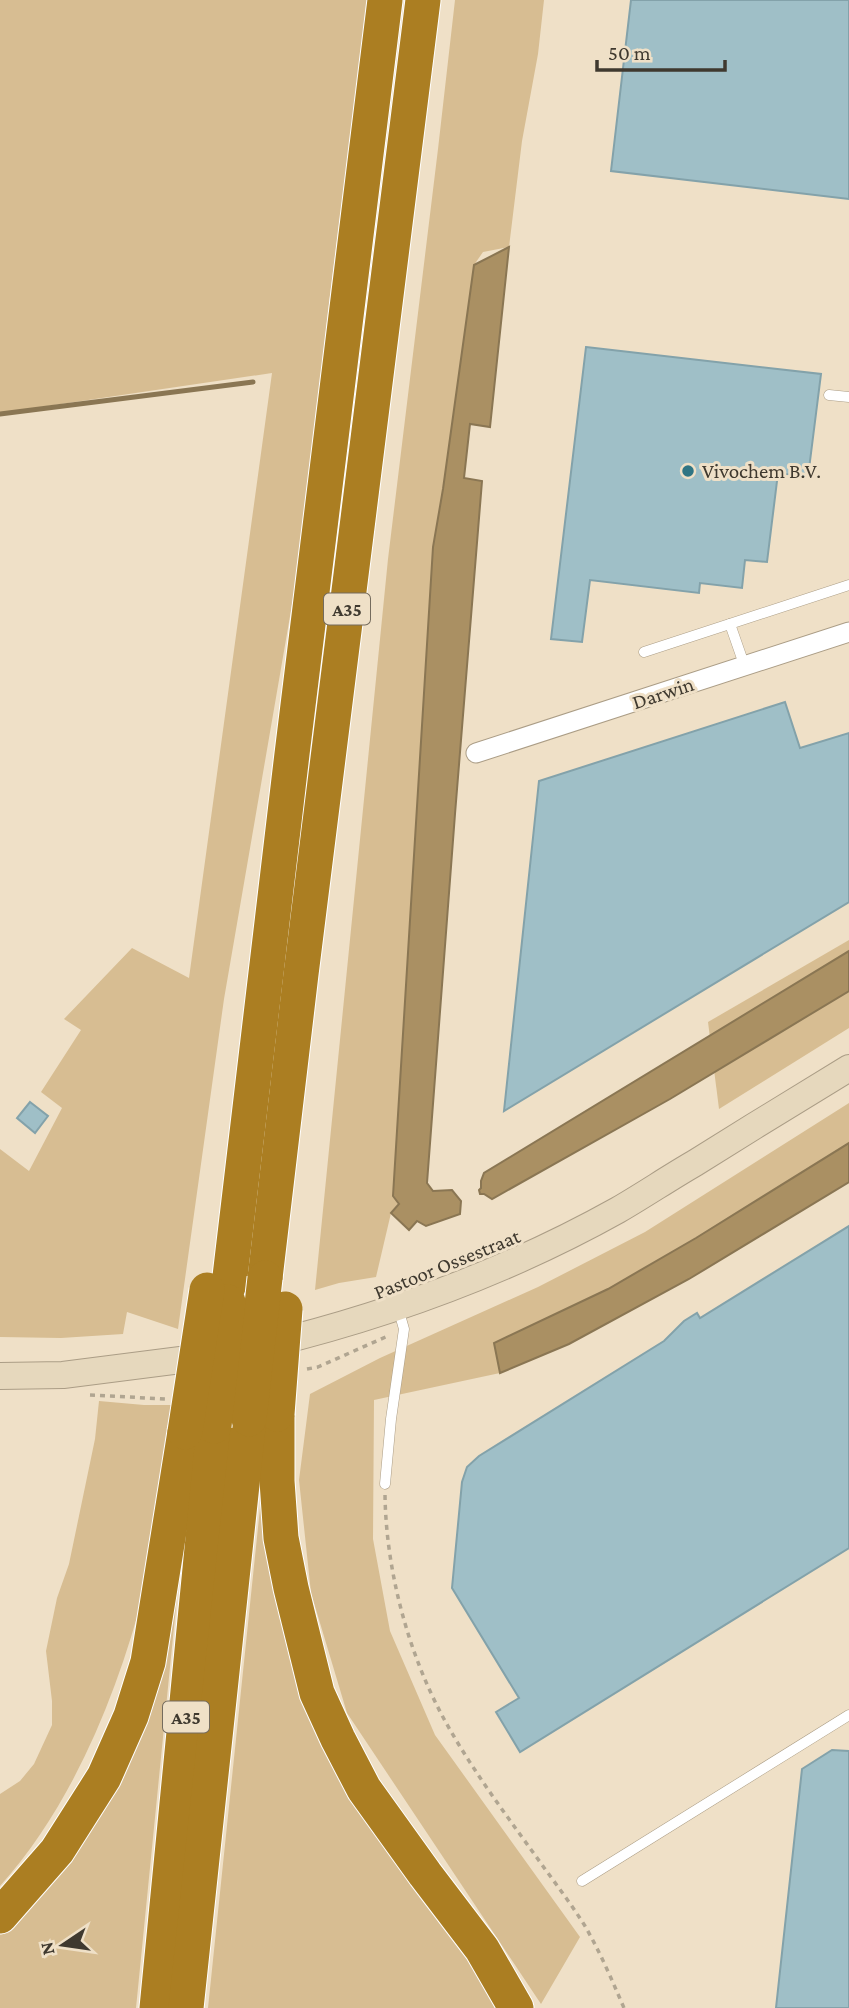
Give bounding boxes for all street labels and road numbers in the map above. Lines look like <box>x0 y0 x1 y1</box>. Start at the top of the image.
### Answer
road number: A35 <box>324 594 370 624</box>
street label: Darwin <box>629 672 697 714</box>
street label: Pastoor Ossestraat <box>370 1223 525 1304</box>
road number: A35 <box>163 1702 209 1732</box>

